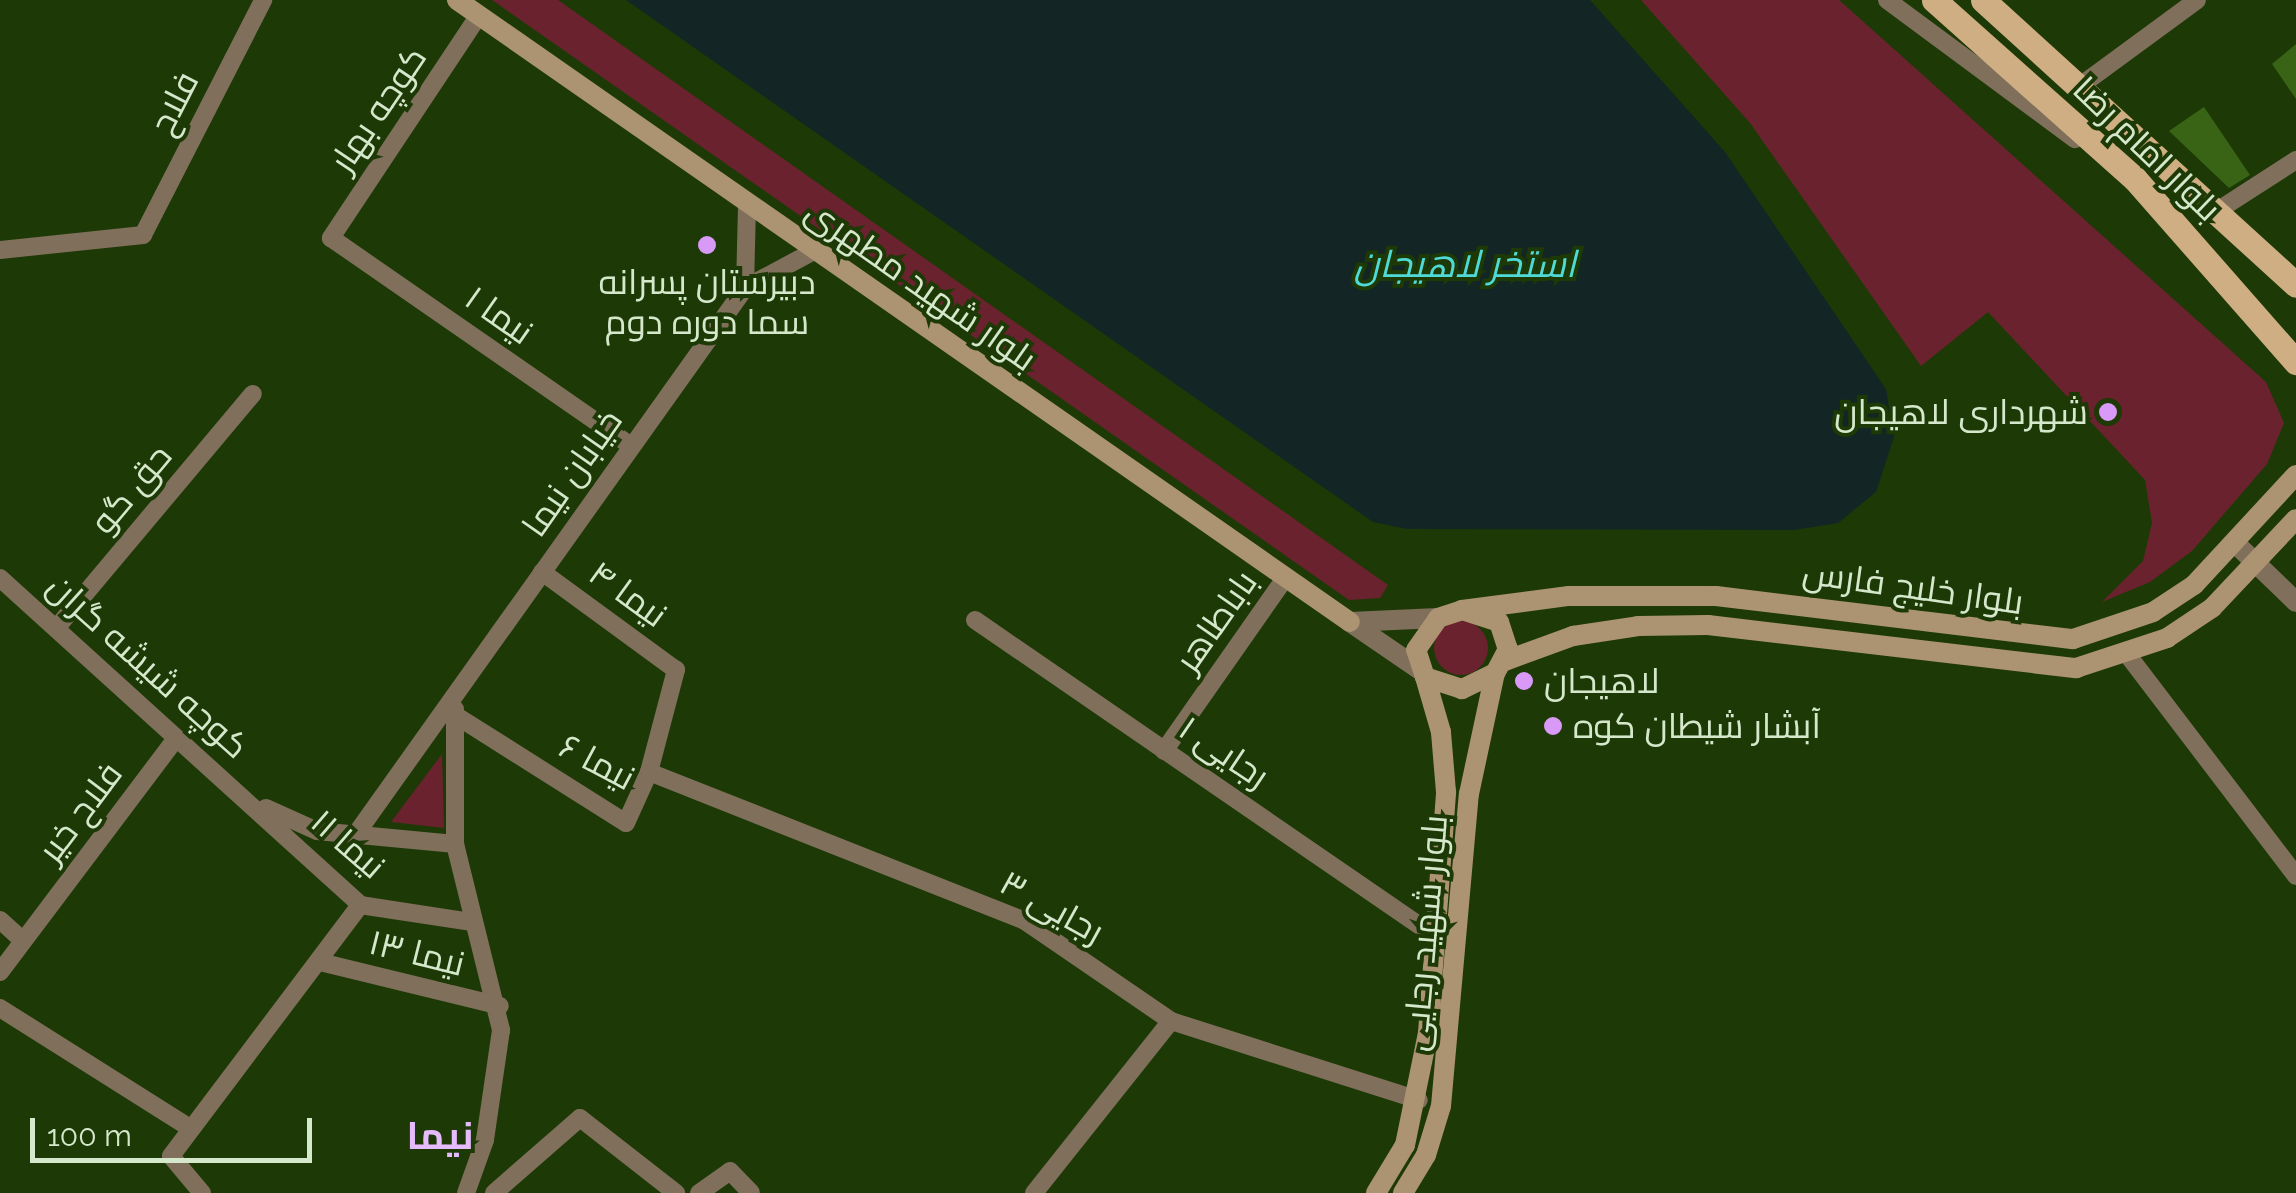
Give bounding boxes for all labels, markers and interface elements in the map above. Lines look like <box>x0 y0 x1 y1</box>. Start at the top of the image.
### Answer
street label: کوچه بهار <box>321 38 435 180</box>
street label: فلاح <box>141 64 207 142</box>
street label: بلوار امام رضا <box>2064 68 2230 230</box>
street label: بلوار شهید مطهری <box>798 190 1044 380</box>
marker: دبیرستان پسرانه سما دوره دوم <box>696 234 718 256</box>
water label: استخر لاهیجان <box>1354 241 1576 287</box>
place label: دبیرستان پسرانه سما دوره دوم <box>598 261 816 343</box>
street label: نیما ۱ <box>457 277 541 353</box>
place label: شهرداری لاهیجان <box>1834 391 2088 433</box>
street label: خیابان نیما <box>513 401 631 545</box>
marker: شهرداری لاهیجان <box>2097 401 2119 423</box>
street label: حق گو <box>82 436 180 542</box>
street label: بلوار خلیج فارس <box>1800 551 2026 623</box>
street label: نیما ۴ <box>581 552 675 636</box>
street label: باباطاهر <box>1166 562 1266 680</box>
street label: کوچه شیشه گران <box>39 565 257 767</box>
place label: لاهيجان <box>1544 660 1659 702</box>
marker: لاهيجان <box>1513 670 1535 692</box>
place label: آبشار شیطان کوه <box>1573 705 1821 747</box>
street label: رجایی ۱ <box>1171 707 1277 797</box>
marker: آبشار شیطان کوه <box>1542 715 1564 737</box>
street label: نیما ۶ <box>552 725 642 799</box>
street label: فلاح خیر <box>29 754 131 870</box>
street label: نیما ۱۱ <box>302 801 394 887</box>
street label: بلوار شهید رجایی <box>1394 813 1456 1053</box>
street label: رجایی ۳ <box>993 862 1111 952</box>
street label: نیما ۱۳ <box>365 921 469 985</box>
scale bar <box>35 1098 318 1160</box>
district label: نیما <box>407 1113 473 1159</box>
text: 100 m <box>47 1118 132 1153</box>

